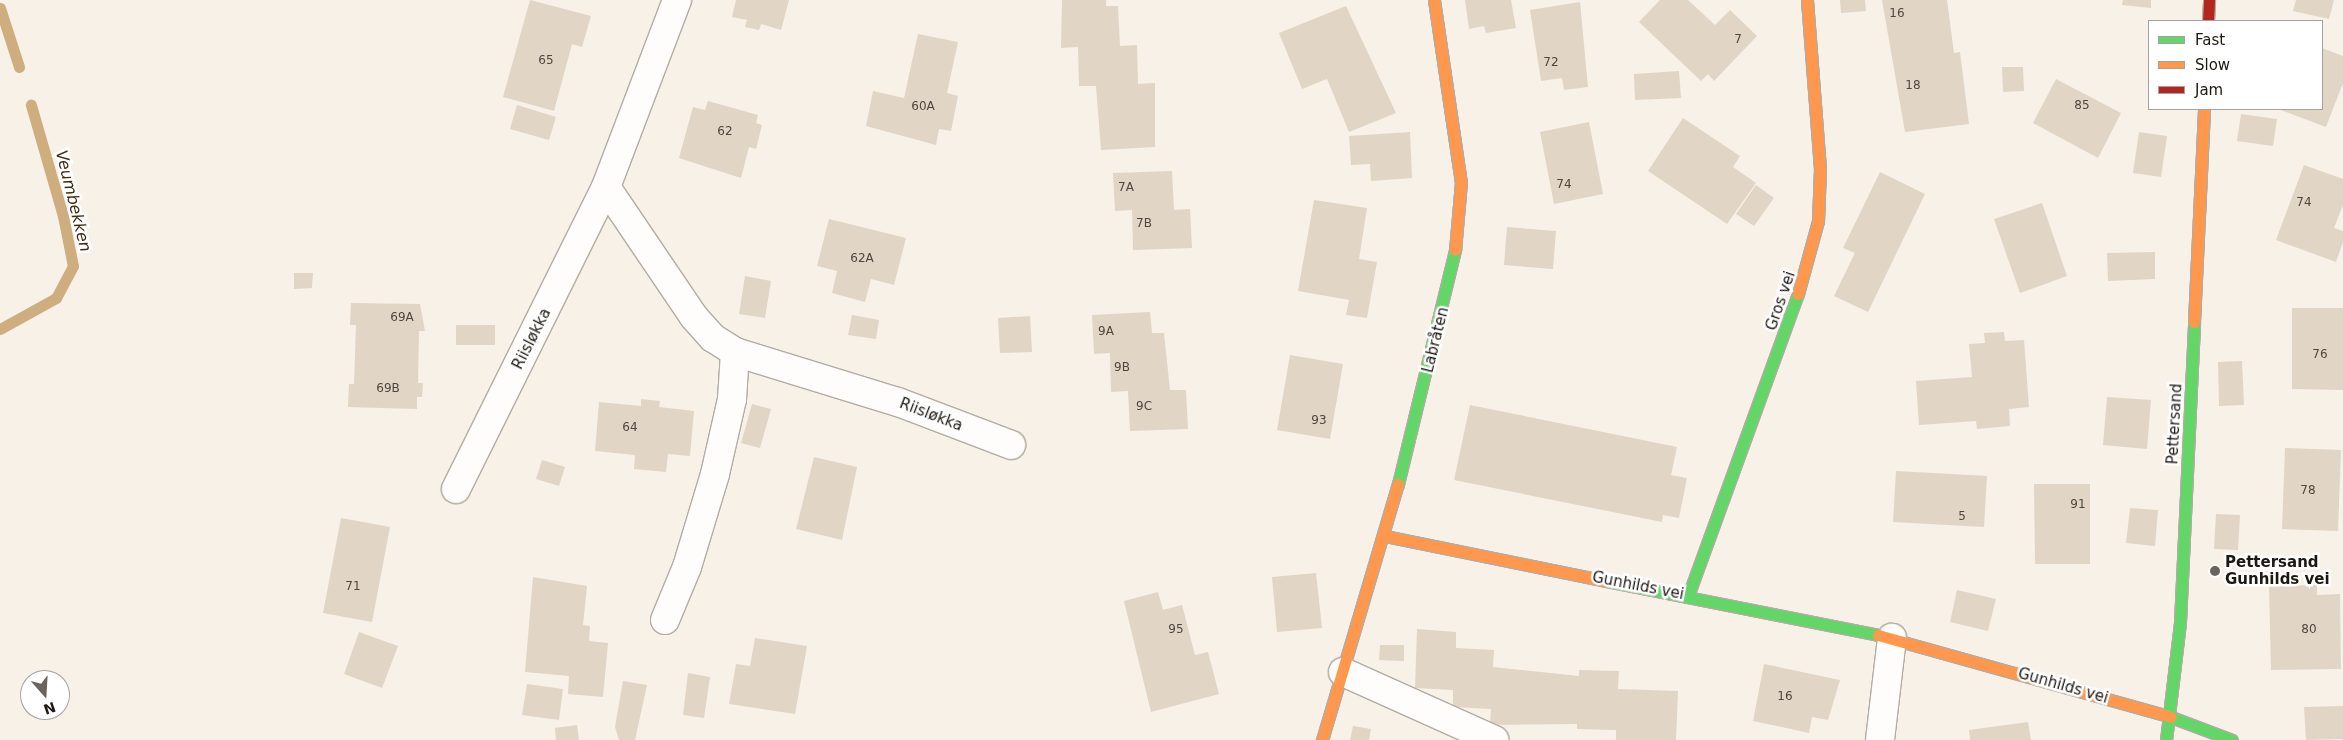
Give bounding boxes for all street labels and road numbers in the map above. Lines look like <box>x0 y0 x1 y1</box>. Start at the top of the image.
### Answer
street label: Gros vei <box>1762 269 1800 333</box>
street label: Riisløkka <box>509 305 555 373</box>
street label: Labråten <box>1419 305 1453 375</box>
street label: Pettersand <box>2164 383 2186 465</box>
street label: Riisløkka <box>897 395 965 435</box>
street label: Gunhilds vei <box>1591 568 1685 604</box>
street label: Gunhilds vei <box>2016 665 2110 707</box>

